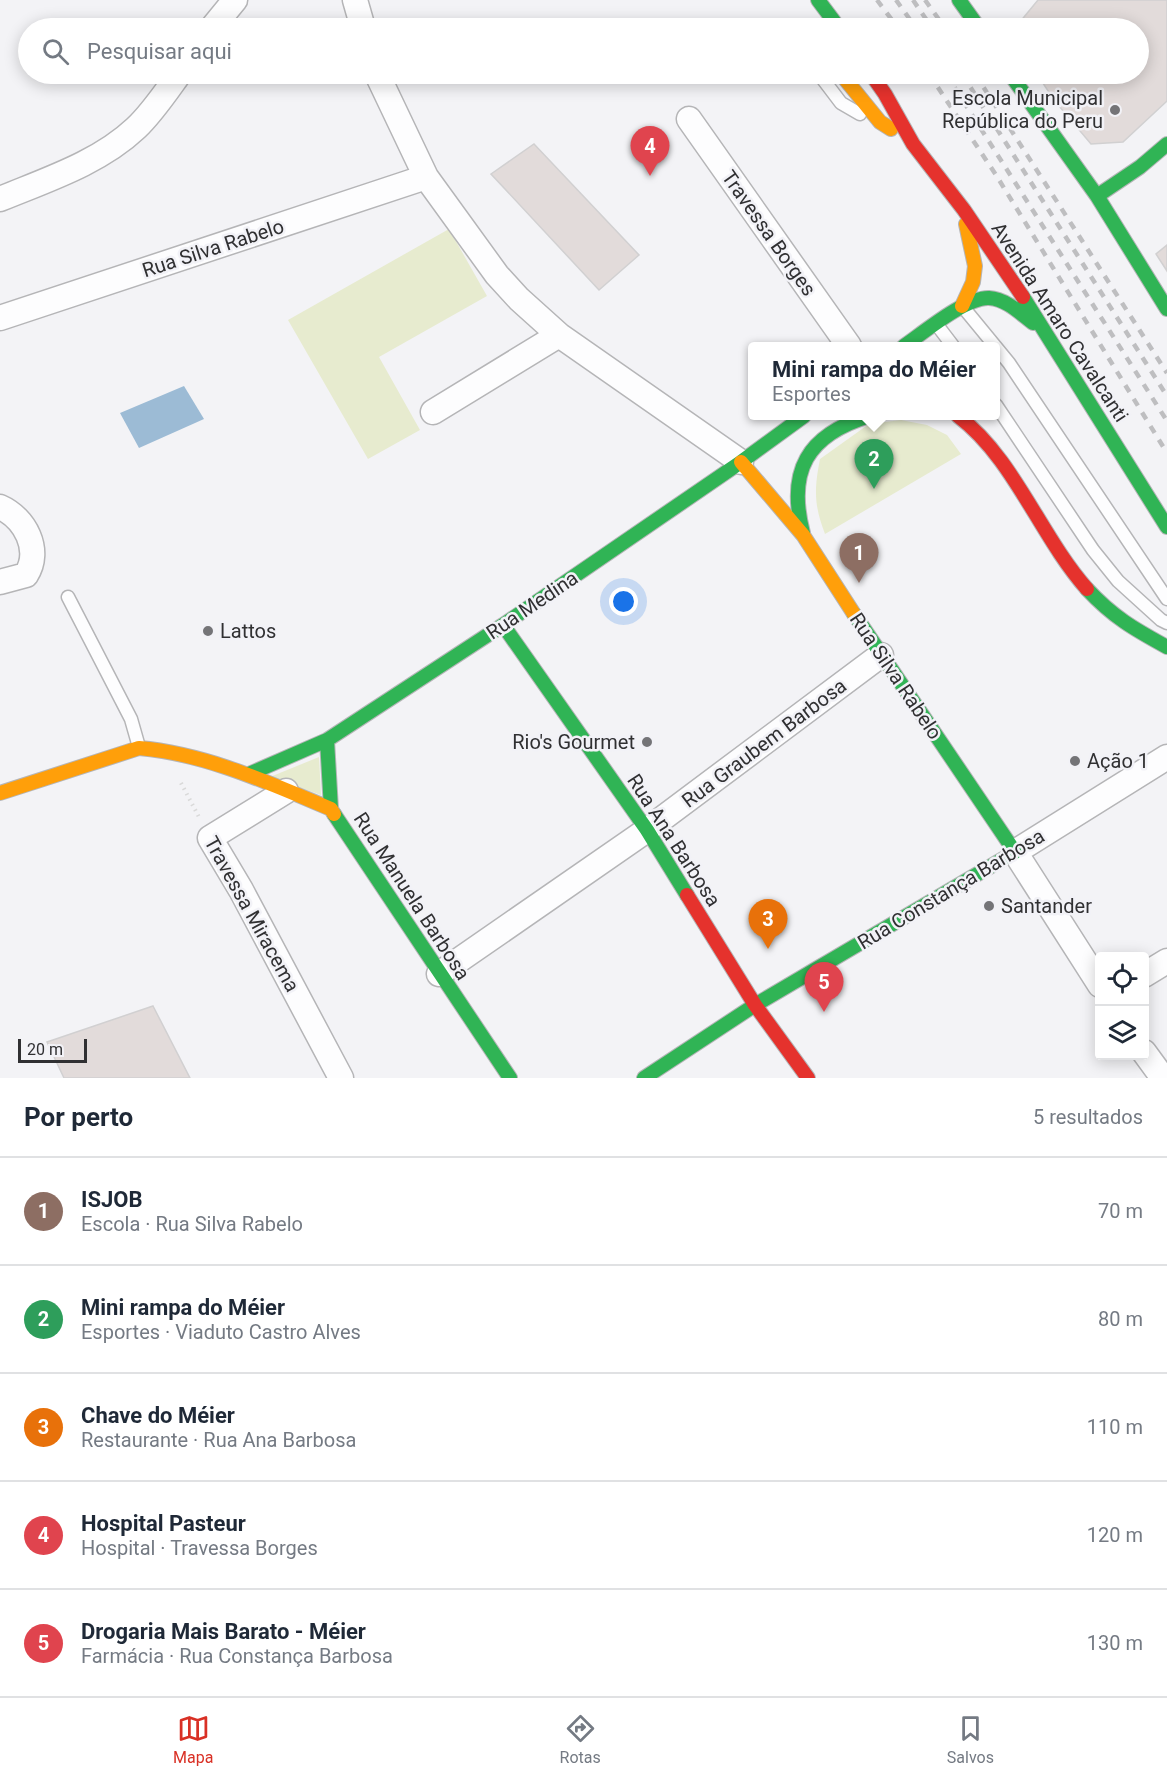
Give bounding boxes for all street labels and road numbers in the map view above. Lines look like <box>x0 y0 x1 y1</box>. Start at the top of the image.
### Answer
street label: Travessa Borges <box>717 166 821 300</box>
street label: Rua Silva Rabelo <box>139 214 287 282</box>
street label: Avenida Amaro Cavalcanti <box>986 218 1134 426</box>
street label: Rua Medina <box>482 566 582 644</box>
street label: Rua Silva Rabelo <box>845 608 947 744</box>
street label: Rua Graubem Barbosa <box>677 673 851 813</box>
street label: Rua Ana Barbosa <box>622 769 726 911</box>
street label: Rua Manuela Barbosa <box>349 808 475 984</box>
street label: Rua Constança Barbosa <box>853 824 1049 954</box>
street label: Travessa Miracema <box>199 832 305 996</box>

